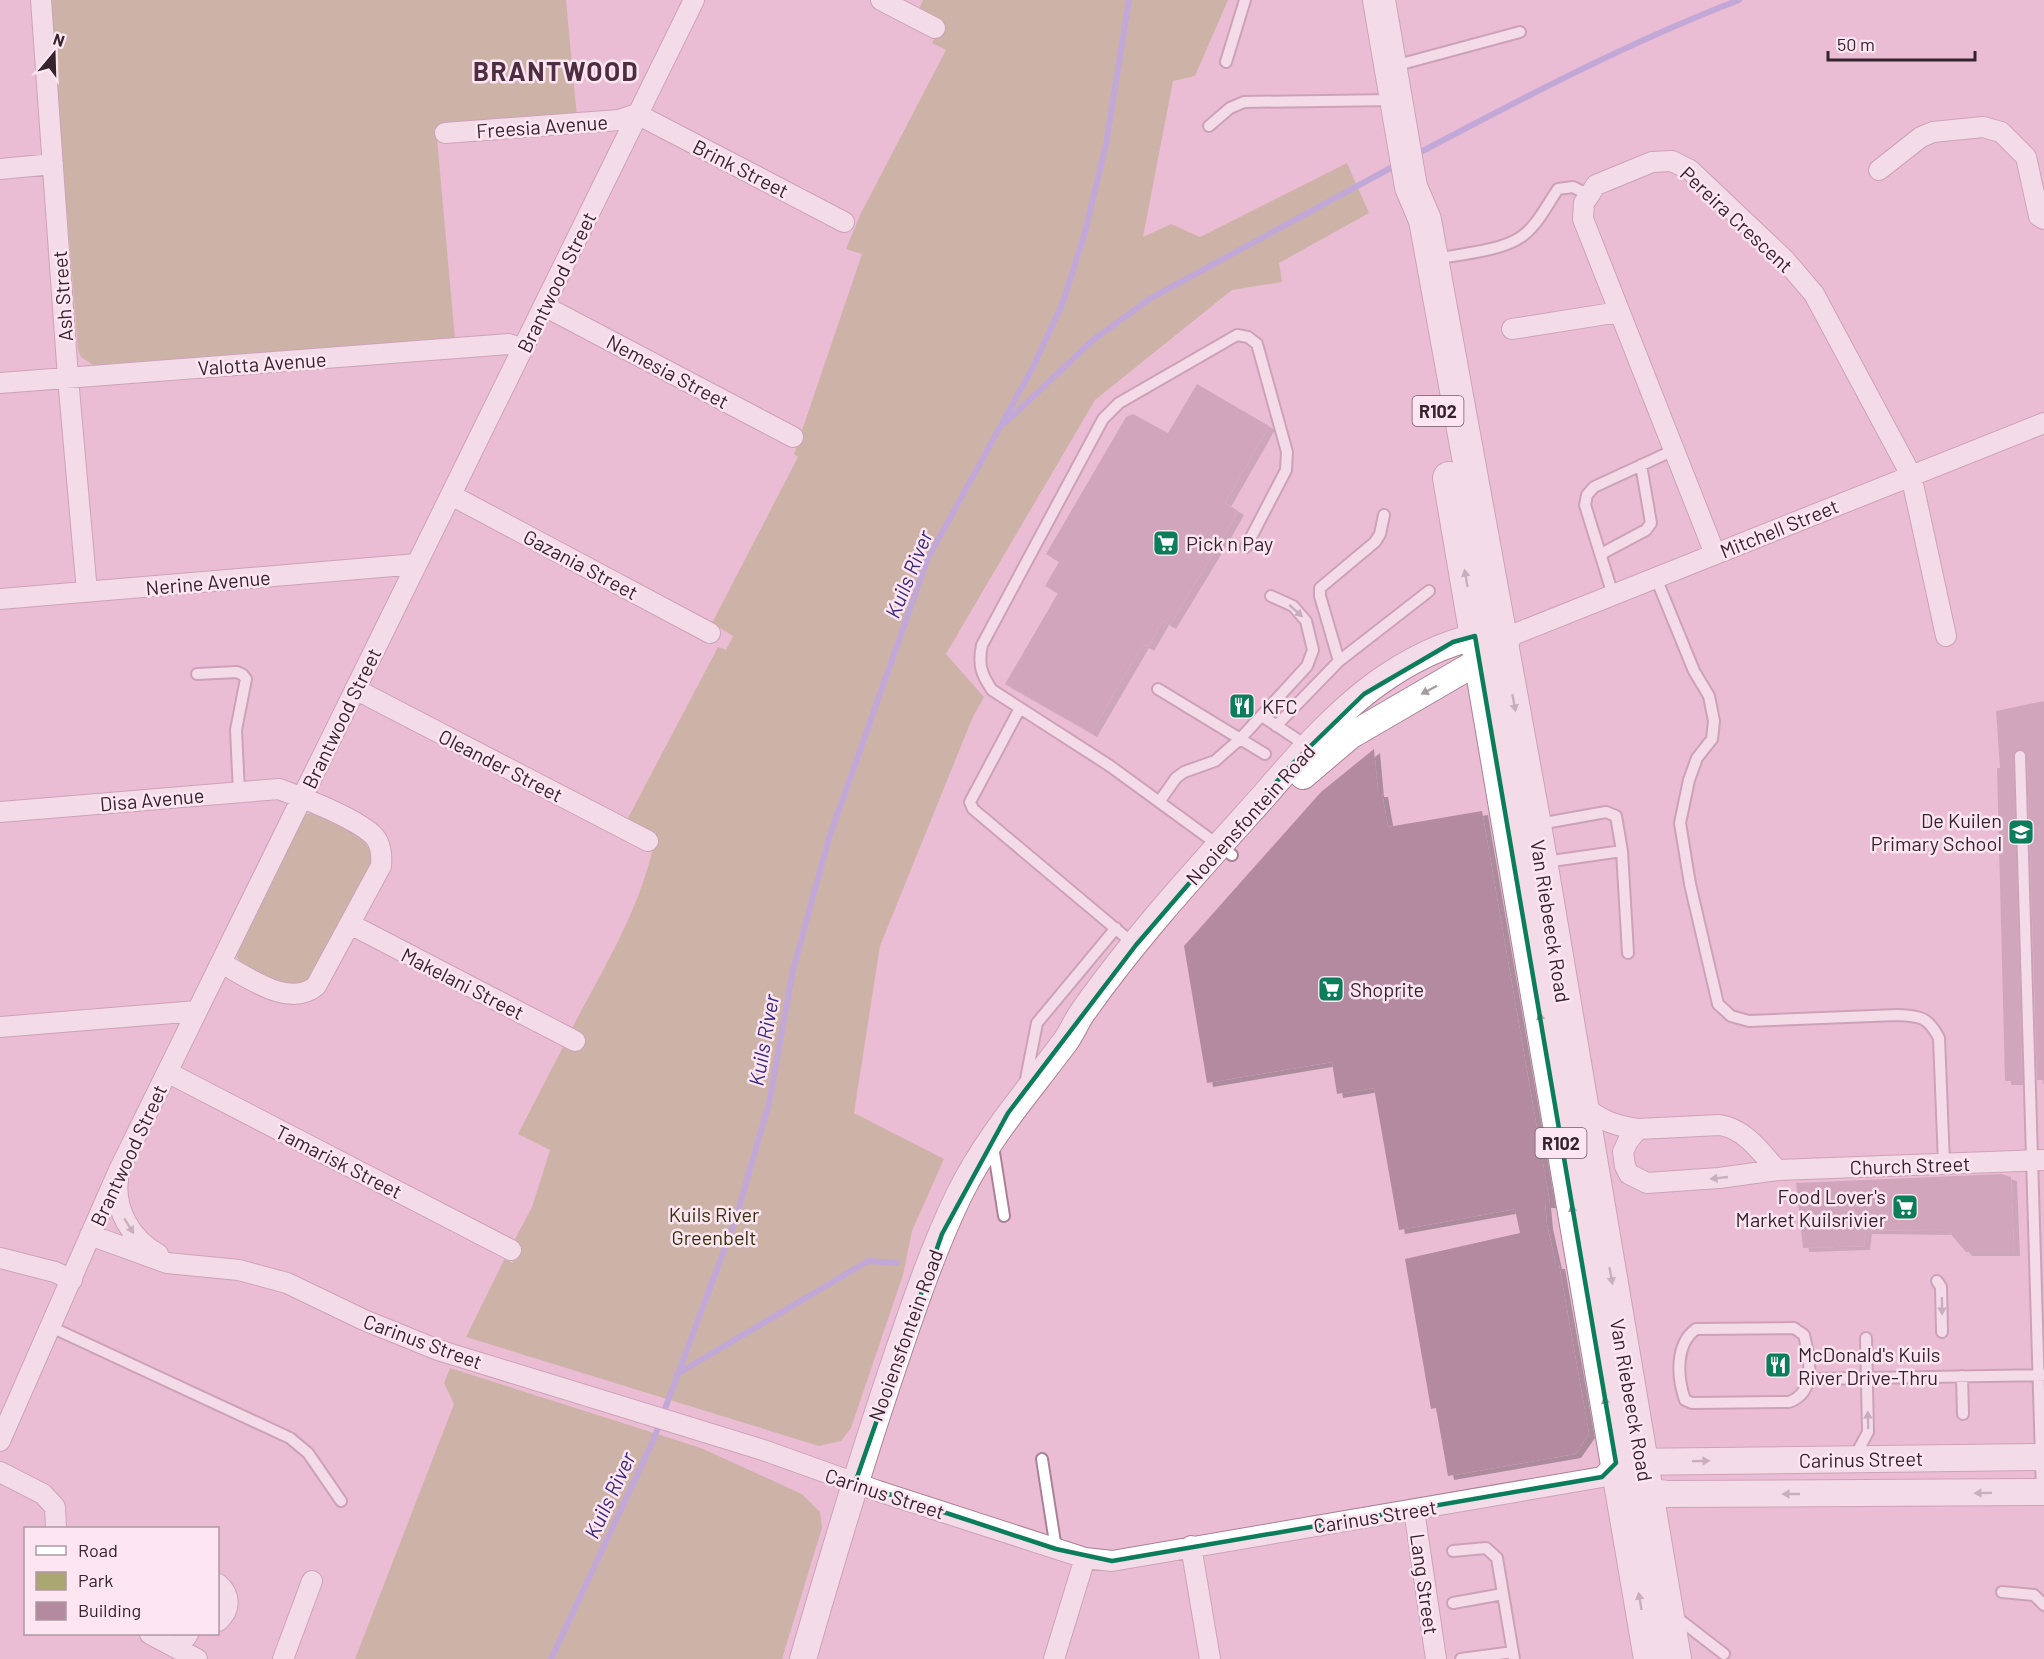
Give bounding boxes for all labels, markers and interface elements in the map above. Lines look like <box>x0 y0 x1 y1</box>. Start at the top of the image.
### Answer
north arrow <box>24 24 84 84</box>
scale bar <box>1828 24 1975 62</box>
text: N <box>51 29 67 50</box>
text: 50 m <box>1837 33 1875 55</box>
district label: BRANTWOOD <box>473 55 639 86</box>
street label: Freesia Avenue <box>475 109 609 143</box>
street label: Brink Street <box>689 134 793 202</box>
street label: Pereira Crescent <box>1676 161 1798 277</box>
street label: Brantwood Street <box>512 208 600 356</box>
street label: Ash Street <box>47 250 77 342</box>
street label: Nemesia Street <box>603 329 733 413</box>
street label: Valotta Avenue <box>197 347 327 379</box>
road number: R102 <box>1412 396 1464 426</box>
street label: Mitchell Street <box>1716 493 1842 563</box>
street label: Gazania Street <box>520 524 642 604</box>
water label: Kuils River <box>879 526 937 622</box>
supermarket icon: Pick n Pay <box>1151 528 1181 558</box>
place label: Pick n Pay <box>1186 531 1273 555</box>
street label: Nerine Avenue <box>144 565 272 599</box>
one-way arrow <box>1461 568 1470 587</box>
one-way arrow <box>1288 604 1303 617</box>
street label: Brantwood Street <box>297 644 385 792</box>
one-way arrow <box>1420 685 1437 695</box>
restaurant icon: KFC <box>1227 691 1257 721</box>
place label: KFC <box>1262 694 1298 718</box>
one-way arrow <box>1510 694 1519 713</box>
street label: Oleander Street <box>435 723 567 807</box>
street label: Nooiensfontein Road <box>1181 739 1319 889</box>
street label: Disa Avenue <box>99 782 205 816</box>
place label: De Kuilen Primary School <box>1871 808 2002 855</box>
school or university icon: De Kuilen Primary School <box>2006 817 2036 847</box>
street label: Van Riebeeck Road <box>1526 838 1576 1004</box>
street label: Makelani Street <box>398 942 528 1024</box>
supermarket icon: Shoprite <box>1316 974 1346 1004</box>
place label: Shoprite <box>1350 977 1424 1001</box>
water label: Kuils River <box>743 992 783 1088</box>
one-way arrow <box>1536 1011 1545 1030</box>
street label: Brantwood Street <box>85 1080 171 1230</box>
street label: Tamarisk Street <box>272 1119 406 1203</box>
road number: R102 <box>1536 1128 1586 1158</box>
street label: Church Street <box>1849 1151 1971 1179</box>
one-way arrow <box>1709 1173 1728 1183</box>
place label: Food Lover's Market Kuilsrivier <box>1736 1184 1886 1231</box>
supermarket icon: Food Lover's Market Kuilsrivier <box>1890 1192 1920 1222</box>
park label: Kuils River Greenbelt <box>669 1202 759 1249</box>
one-way arrow <box>1569 1203 1578 1222</box>
one-way arrow <box>124 1218 135 1234</box>
street label: Nooiensfontein Road <box>863 1246 947 1424</box>
one-way arrow <box>1606 1266 1615 1285</box>
one-way arrow <box>1937 1297 1947 1316</box>
street label: Carinus Street <box>360 1308 486 1374</box>
street label: Van Riebeeck Road <box>1606 1317 1658 1483</box>
place label: McDonald's Kuils River Drive-Thru <box>1798 1342 1940 1389</box>
restaurant icon: McDonald's Kuils River Drive-Thru <box>1763 1350 1793 1380</box>
one-way arrow <box>1601 1396 1610 1415</box>
one-way arrow <box>1863 1410 1873 1429</box>
street label: Carinus Street <box>1799 1446 1923 1472</box>
water label: Kuils River <box>578 1447 640 1542</box>
one-way arrow <box>1692 1456 1711 1466</box>
street label: Carinus Street <box>822 1462 948 1524</box>
one-way arrow <box>1974 1488 1993 1497</box>
one-way arrow <box>1781 1489 1800 1499</box>
street label: Carinus Street <box>1312 1494 1438 1538</box>
legend <box>24 1527 219 1635</box>
street label: Lang Street <box>1406 1532 1444 1636</box>
text: Road <box>78 1539 118 1561</box>
text: Park <box>78 1569 113 1591</box>
one-way arrow <box>1635 1592 1644 1611</box>
text: Building <box>78 1599 141 1621</box>

